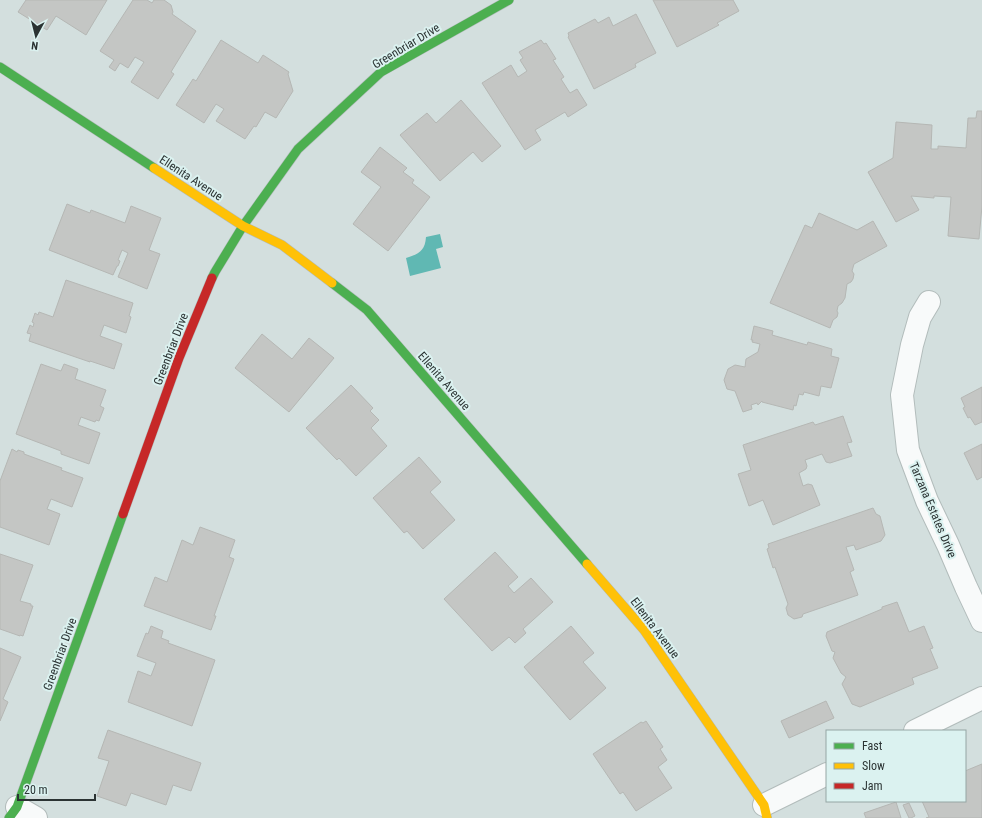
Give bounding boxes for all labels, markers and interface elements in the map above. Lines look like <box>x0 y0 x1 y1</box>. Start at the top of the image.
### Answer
north arrow <box>16 16 56 56</box>
street label: Greenbriar Drive <box>370 20 443 72</box>
text: N <box>30 39 39 52</box>
street label: Ellenita Avenue <box>157 152 225 204</box>
street label: Greenbriar Drive <box>151 311 191 387</box>
street label: Ellenita Avenue <box>415 349 473 413</box>
street label: Tarzana Estates Drive <box>907 460 960 560</box>
street label: Ellenita Avenue <box>628 595 683 661</box>
street label: Greenbriar Drive <box>40 615 80 692</box>
legend <box>826 730 966 802</box>
text: Fast <box>862 739 883 753</box>
text: Slow <box>862 759 885 773</box>
scale bar <box>18 776 95 802</box>
text: Jam <box>862 779 883 793</box>
text: 20 m <box>24 783 48 797</box>

